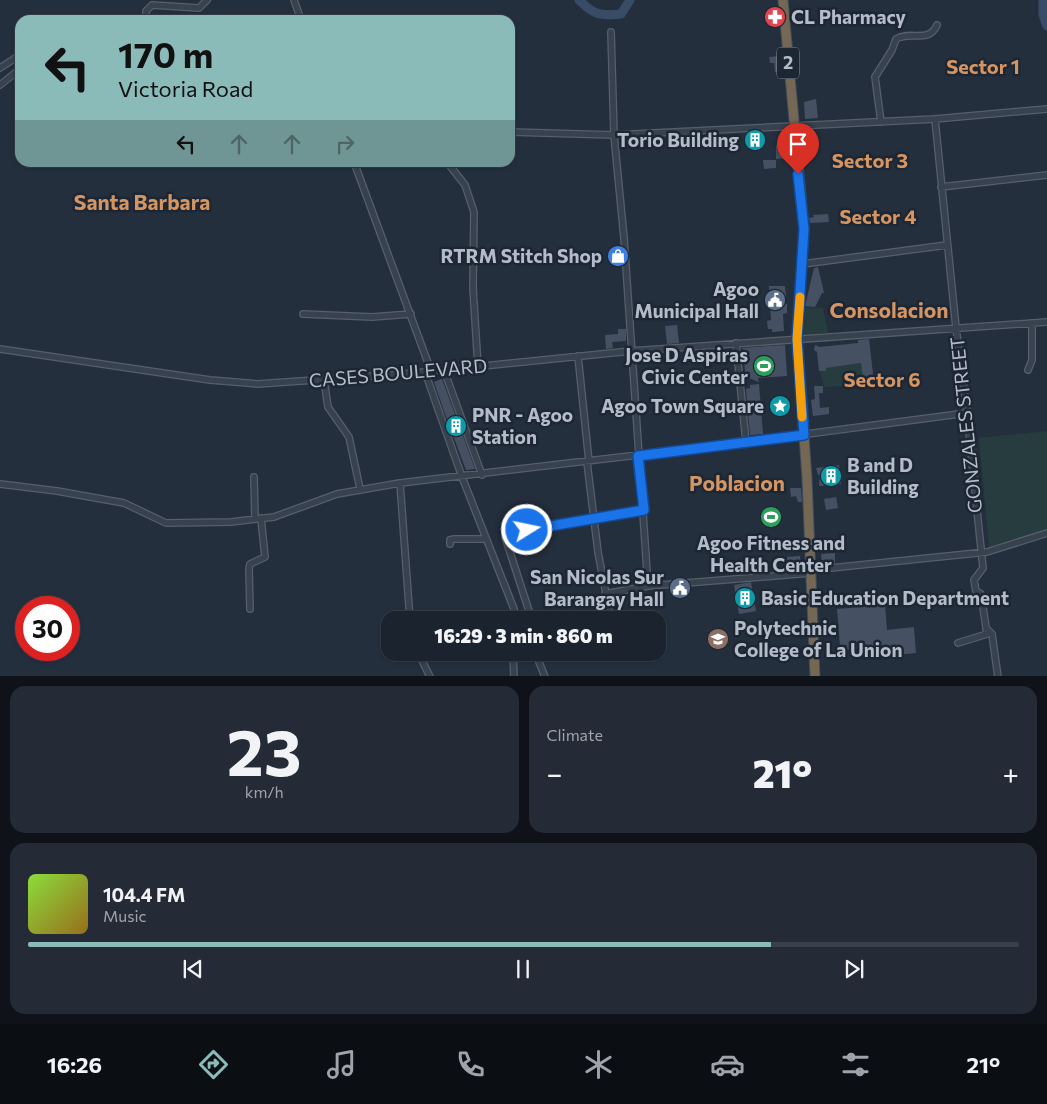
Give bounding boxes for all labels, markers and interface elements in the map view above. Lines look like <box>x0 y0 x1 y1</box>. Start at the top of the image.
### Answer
pharmacy icon: CL Pharmacy <box>763 5 787 29</box>
place label: CL Pharmacy <box>791 5 907 28</box>
text: 170 m <box>118 32 213 75</box>
icon: left <box>35 35 100 100</box>
road number: 2 <box>777 48 799 78</box>
district label: Sector 1 <box>946 54 1020 78</box>
text: Victoria Road <box>118 75 253 102</box>
pin <box>777 123 819 174</box>
place label: Torio Building <box>617 128 740 151</box>
building icon: Torio Building <box>743 128 767 152</box>
icon: left <box>172 130 200 158</box>
icon: ahead <box>225 130 253 158</box>
icon: ahead <box>278 130 306 158</box>
icon: right <box>331 130 359 158</box>
icon: arrive <box>784 130 812 158</box>
district label: Sector 3 <box>832 148 908 172</box>
district label: Santa Barbara <box>74 189 210 214</box>
district label: Sector 4 <box>840 204 916 228</box>
place label: RTRM Stitch Shop <box>441 244 602 267</box>
shop icon: RTRM Stitch Shop <box>606 244 630 268</box>
place label: Agoo Municipal Hall <box>635 277 759 322</box>
public building icon: Agoo Municipal Hall <box>763 288 787 312</box>
district label: Consolacion <box>830 297 948 322</box>
street label: GONZALES STREET <box>945 336 986 514</box>
place label: Jose D Aspiras Civic Center <box>625 343 748 388</box>
street label: CASES BOULEVARD <box>308 353 488 392</box>
sports icon: Jose D Aspiras Civic Center <box>752 354 776 378</box>
district label: Sector 6 <box>844 367 920 391</box>
place label: Agoo Town Square <box>601 394 764 417</box>
place icon: Agoo Town Square <box>768 394 792 418</box>
place label: PNR - Agoo Station <box>472 403 573 448</box>
building icon: PNR - Agoo Station <box>444 414 468 438</box>
place label: B and D Building <box>847 453 919 498</box>
building icon: B and D Building <box>819 464 843 488</box>
district label: Poblacion <box>689 470 785 495</box>
position arrow <box>500 503 552 555</box>
sports icon: Agoo Fitness and Health Center <box>759 505 783 529</box>
place label: Agoo Fitness and Health Center <box>697 531 845 576</box>
place label: San Nicolas Sur Barangay Hall <box>530 565 664 610</box>
public building icon: San Nicolas Sur Barangay Hall <box>668 576 692 600</box>
building icon: Basic Education Department <box>733 586 757 610</box>
place label: Basic Education Department <box>761 586 1009 609</box>
speed limit sign: 30 <box>15 596 80 661</box>
place label: Polytechnic College of La Union <box>734 616 902 661</box>
text: 16:29 · 3 min · 860 m <box>434 624 613 647</box>
school or university icon: Polytechnic College of La Union <box>706 627 730 651</box>
text: 23 <box>227 710 302 789</box>
text: Climate <box>547 725 603 744</box>
text: 21° <box>753 749 812 796</box>
text: − <box>547 756 562 790</box>
text: + <box>1003 756 1019 790</box>
text: km/h <box>245 782 284 801</box>
text: 104.4 FM <box>103 883 185 906</box>
text: Music <box>103 906 147 925</box>
icon: previous <box>179 955 207 983</box>
icon: pause <box>509 955 537 983</box>
icon: next <box>840 955 868 983</box>
icon: directions <box>196 1047 231 1082</box>
icon: music <box>324 1047 359 1082</box>
icon: phone <box>453 1047 488 1082</box>
icon: climate <box>581 1047 616 1082</box>
icon: car <box>710 1047 745 1082</box>
icon: filters <box>838 1047 873 1082</box>
text: 16:26 <box>47 1051 102 1078</box>
text: 21° <box>967 1051 1000 1078</box>

